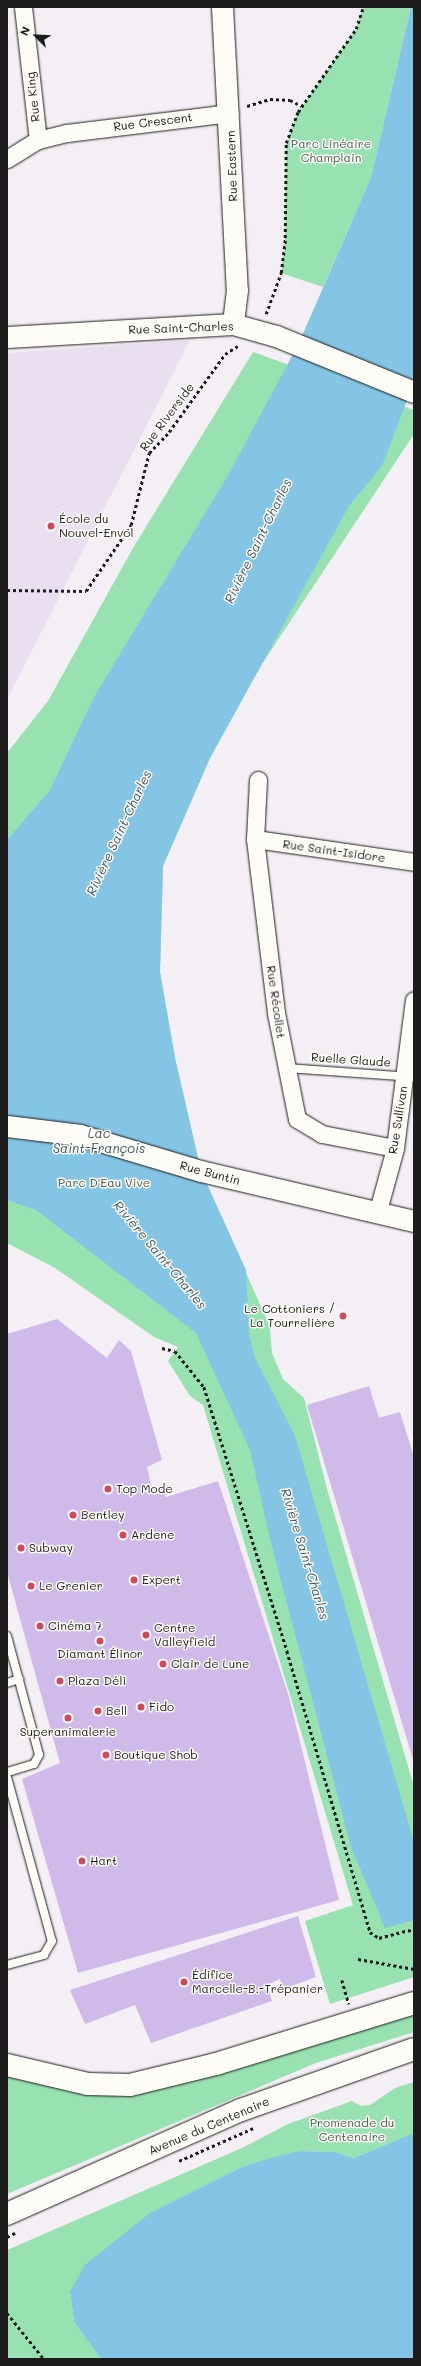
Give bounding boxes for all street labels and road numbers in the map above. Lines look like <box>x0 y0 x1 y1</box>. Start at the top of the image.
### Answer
street label: Rue King <box>23 71 43 123</box>
street label: Rue Crescent <box>113 110 193 134</box>
street label: Rue Eastern <box>224 130 240 202</box>
street label: Rue Saint-Charles <box>128 319 234 337</box>
street label: Rue Riverside <box>137 380 197 454</box>
street label: Rue Saint-Isidore <box>282 837 386 865</box>
street label: Rue Récollet <box>264 965 288 1039</box>
street label: Ruelle Glaude <box>311 1050 391 1070</box>
street label: Rue Sullivan <box>385 1085 411 1155</box>
street label: Rue Buntin <box>178 1158 242 1188</box>
street label: Avenue du Centenaire <box>146 2094 272 2158</box>

